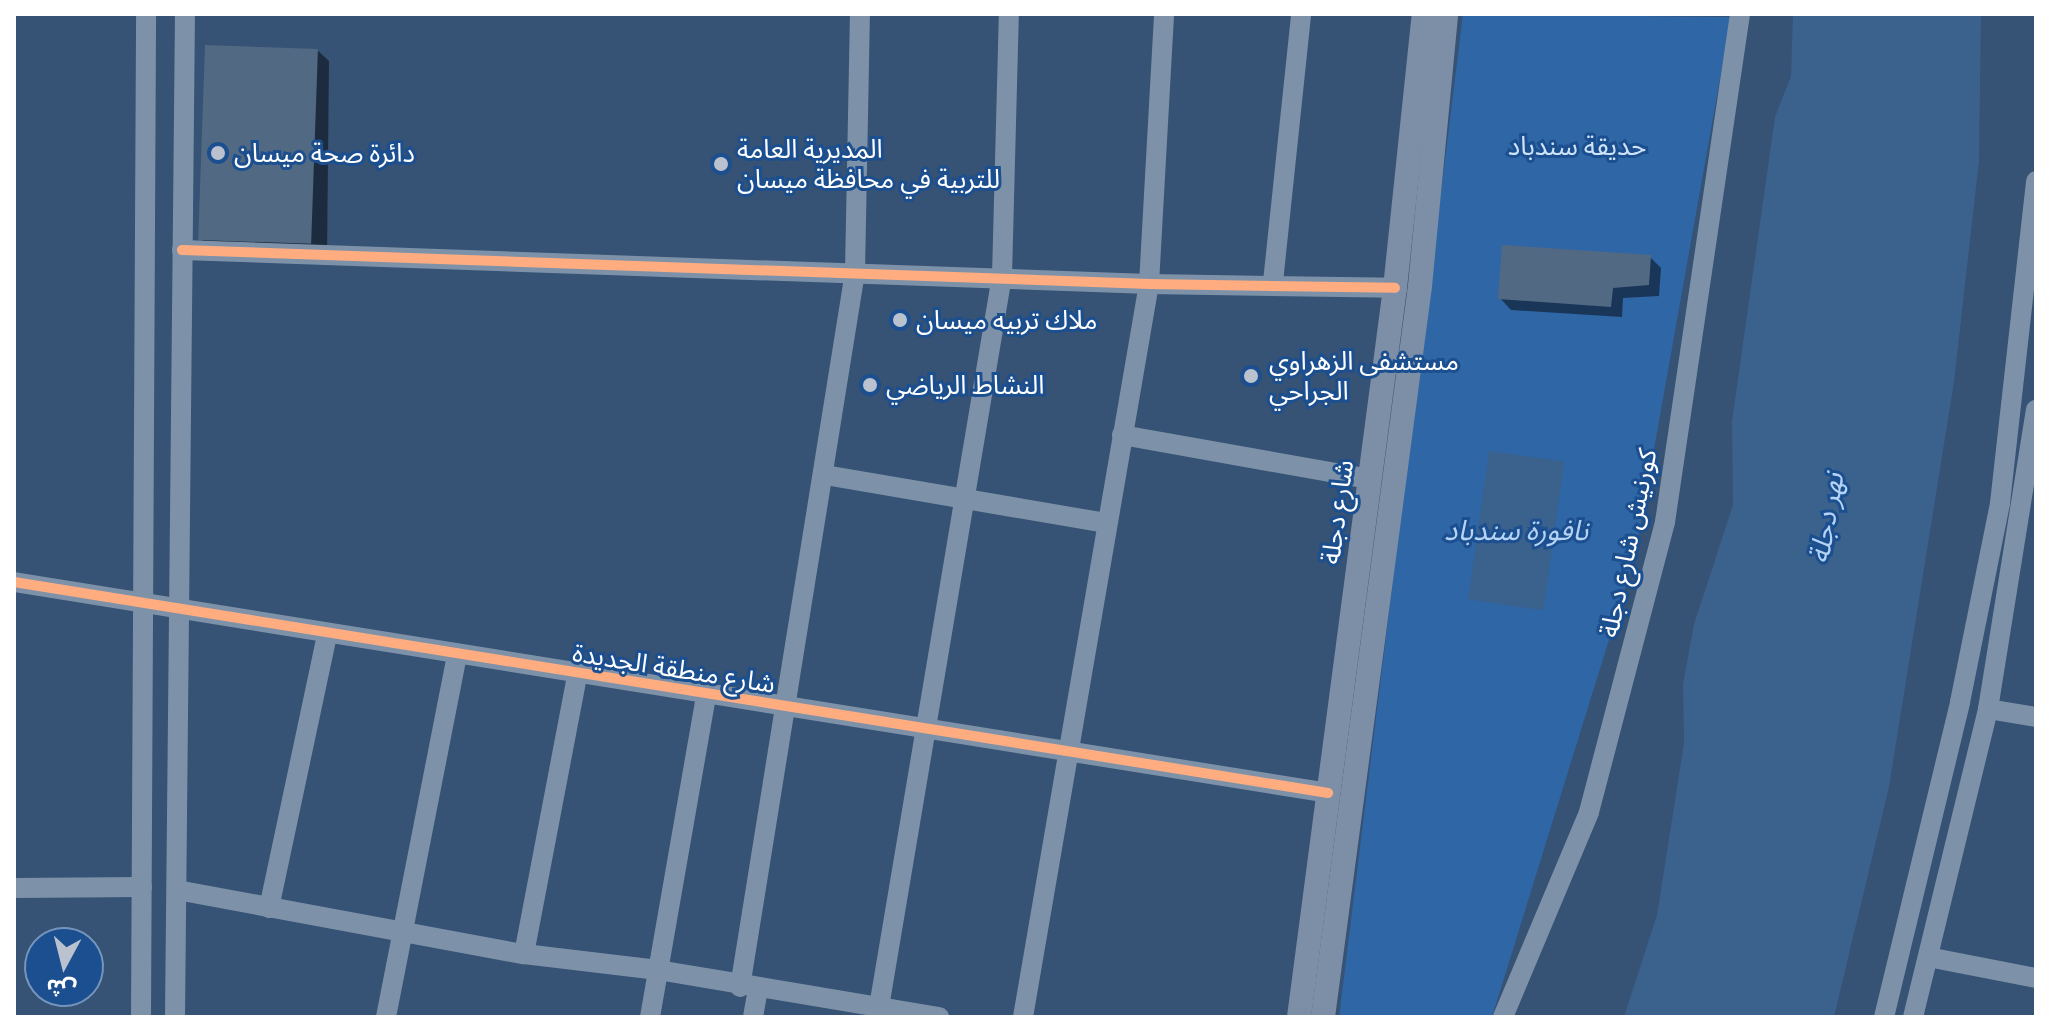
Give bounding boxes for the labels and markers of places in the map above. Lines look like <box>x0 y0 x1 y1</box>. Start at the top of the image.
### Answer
place label: المديرية العامة للتربية في محافظة ميسان <box>737 133 1000 194</box>
place label: دائرة صحة ميسان <box>234 137 415 169</box>
marker: دائرة صحة ميسان <box>209 144 227 162</box>
marker: المديرية العامة للتربية في محافظة ميسان <box>712 155 730 173</box>
place label: ملاك تربيه ميسان <box>916 304 1098 336</box>
marker: ملاك تربيه ميسان <box>891 311 909 329</box>
place label: مستشفى الزهراوي الجراحي <box>1269 345 1459 406</box>
marker: مستشفى الزهراوي الجراحي <box>1240 365 1262 387</box>
place label: النشاط الرياضي <box>886 369 1044 401</box>
marker: النشاط الرياضي <box>861 376 879 394</box>

